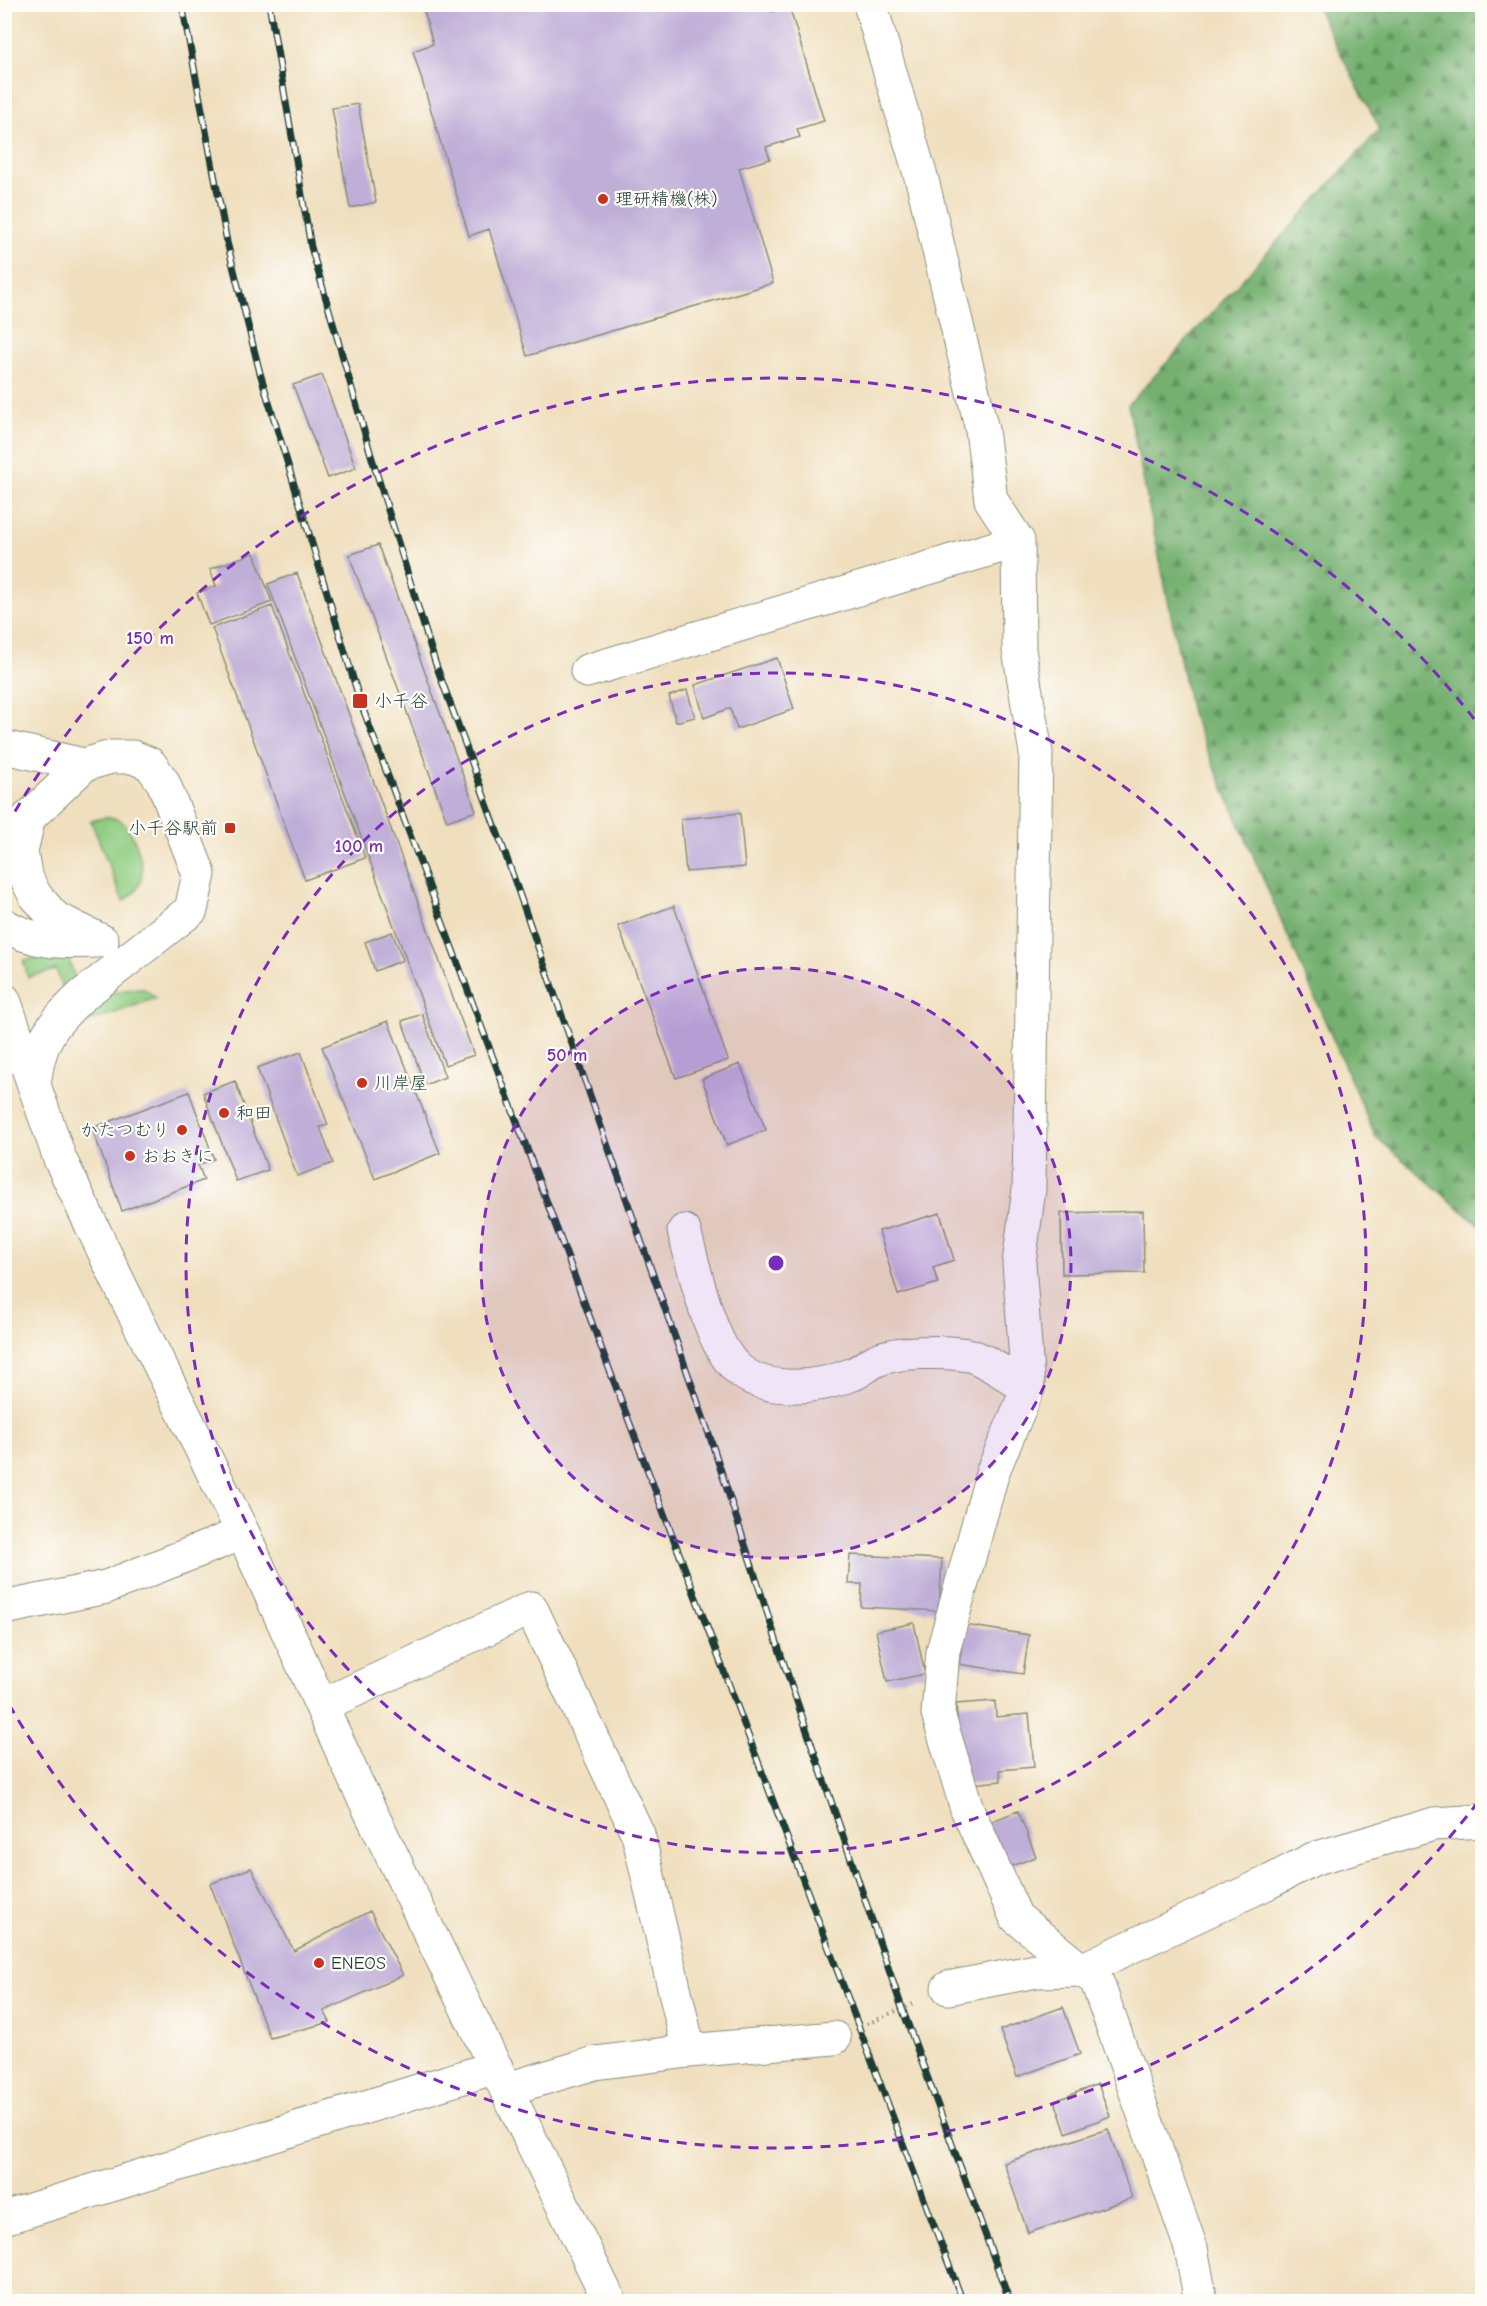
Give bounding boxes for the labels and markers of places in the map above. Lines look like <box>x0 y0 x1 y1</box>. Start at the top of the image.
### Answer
place label: 理研精機(株) <box>615 189 717 210</box>
marker: 理研精機(株) <box>596 192 610 206</box>
place label: 小千谷 <box>374 691 428 712</box>
marker: 小千谷 <box>351 692 369 710</box>
place label: 小千谷駅前 <box>128 818 218 839</box>
marker: 小千谷駅前 <box>223 821 237 835</box>
place label: 川岸屋 <box>374 1073 428 1094</box>
marker: 川岸屋 <box>355 1076 369 1090</box>
place label: 和田 <box>236 1103 272 1124</box>
marker: 和田 <box>217 1106 231 1120</box>
place label: かたつむり <box>80 1120 170 1141</box>
marker: かたつむり <box>175 1123 189 1137</box>
place label: おおきに <box>142 1146 214 1167</box>
marker: おおきに <box>123 1149 137 1163</box>
centre of rings <box>766 1253 786 1273</box>
place label: ENEOS <box>331 1953 386 1974</box>
marker: ENEOS <box>312 1956 326 1970</box>

